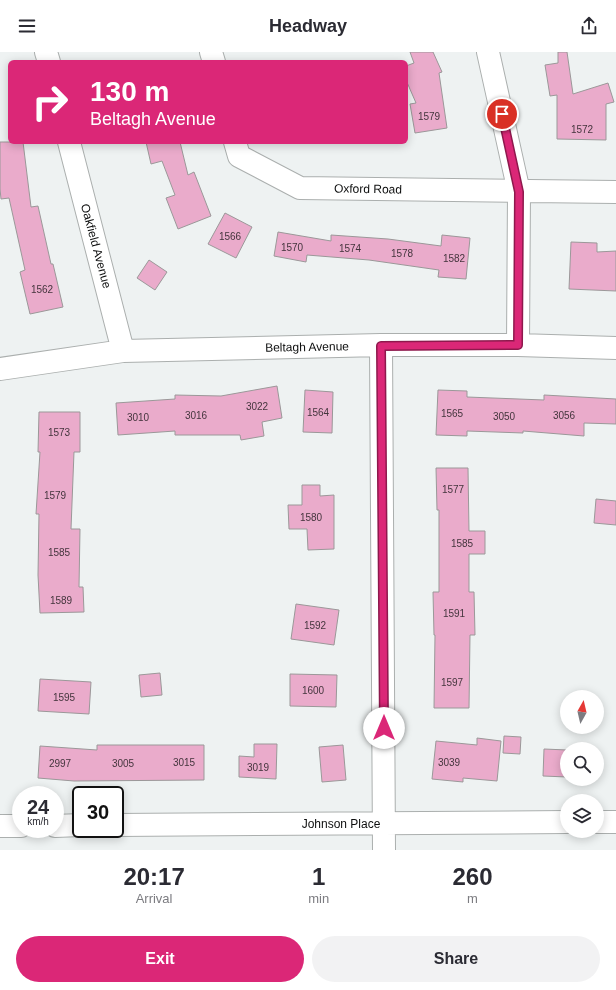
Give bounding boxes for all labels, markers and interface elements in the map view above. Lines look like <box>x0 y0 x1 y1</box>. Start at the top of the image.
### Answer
icon: menu <box>16 15 38 37</box>
icon: share <box>578 15 600 37</box>
text: Headway <box>269 16 347 36</box>
icon: right <box>24 76 76 128</box>
text: 130 m <box>90 76 169 107</box>
pin <box>485 97 519 131</box>
icon: arrive <box>491 103 513 125</box>
text: Beltagh Avenue <box>90 109 216 129</box>
house number: 1579 <box>418 111 441 122</box>
house number: 1572 <box>571 124 594 135</box>
street label: Oxford Road <box>334 181 402 197</box>
street label: Oakfield Avenue <box>78 202 114 290</box>
house number: 1566 <box>219 231 242 242</box>
house number: 1570 <box>281 242 304 253</box>
house number: 1574 <box>339 243 362 254</box>
house number: 1578 <box>391 248 414 259</box>
house number: 1582 <box>443 253 466 264</box>
house number: 1562 <box>31 284 54 295</box>
street label: Beltagh Avenue <box>265 339 349 355</box>
house number: 3022 <box>246 401 269 412</box>
house number: 1564 <box>307 407 330 418</box>
house number: 1565 <box>441 408 464 419</box>
house number: 3016 <box>185 410 208 421</box>
house number: 3056 <box>553 410 576 421</box>
house number: 3050 <box>493 411 516 422</box>
house number: 3010 <box>127 412 150 423</box>
house number: 1573 <box>48 427 71 438</box>
house number: 1577 <box>442 484 465 495</box>
house number: 1579 <box>44 490 67 501</box>
house number: 1580 <box>300 512 323 523</box>
house number: 1585 <box>451 538 474 549</box>
house number: 1585 <box>48 547 71 558</box>
house number: 1589 <box>50 595 73 606</box>
house number: 1591 <box>443 608 466 619</box>
house number: 1592 <box>304 620 327 631</box>
house number: 1597 <box>441 677 464 688</box>
house number: 1600 <box>302 685 325 696</box>
north arrow <box>560 690 604 734</box>
map controls <box>560 690 604 838</box>
house number: 1595 <box>53 692 76 703</box>
position arrow <box>363 707 405 749</box>
button: search <box>560 742 604 786</box>
house number: 3015 <box>173 757 196 768</box>
house number: 3039 <box>438 757 461 768</box>
house number: 2997 <box>49 758 72 769</box>
house number: 3005 <box>112 758 135 769</box>
house number: 3019 <box>247 762 270 773</box>
speed limit sign: 30 <box>72 786 124 838</box>
button: layers <box>560 794 604 838</box>
text: 24 <box>27 796 49 818</box>
text: km/h <box>27 816 49 827</box>
street label: Johnson Place <box>302 817 381 831</box>
text: 20:17 <box>123 863 185 890</box>
text: 1 <box>312 863 325 890</box>
text: 260 <box>453 863 493 890</box>
text: Arrival <box>136 891 173 906</box>
text: min <box>308 891 329 906</box>
text: m <box>467 891 478 906</box>
button: Exit <box>16 936 304 982</box>
button: Share <box>312 936 600 982</box>

